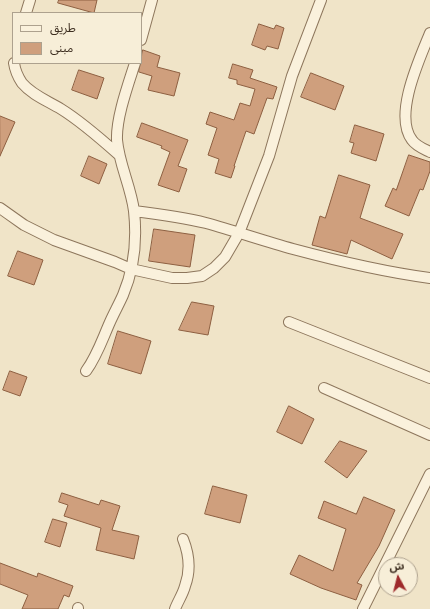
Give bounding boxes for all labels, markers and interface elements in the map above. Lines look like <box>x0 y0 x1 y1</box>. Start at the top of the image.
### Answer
legend <box>12 12 142 64</box>
text: طريق <box>50 19 76 36</box>
text: مبنى <box>50 39 73 56</box>
north arrow <box>378 557 418 597</box>
text: ش <box>388 557 405 574</box>

